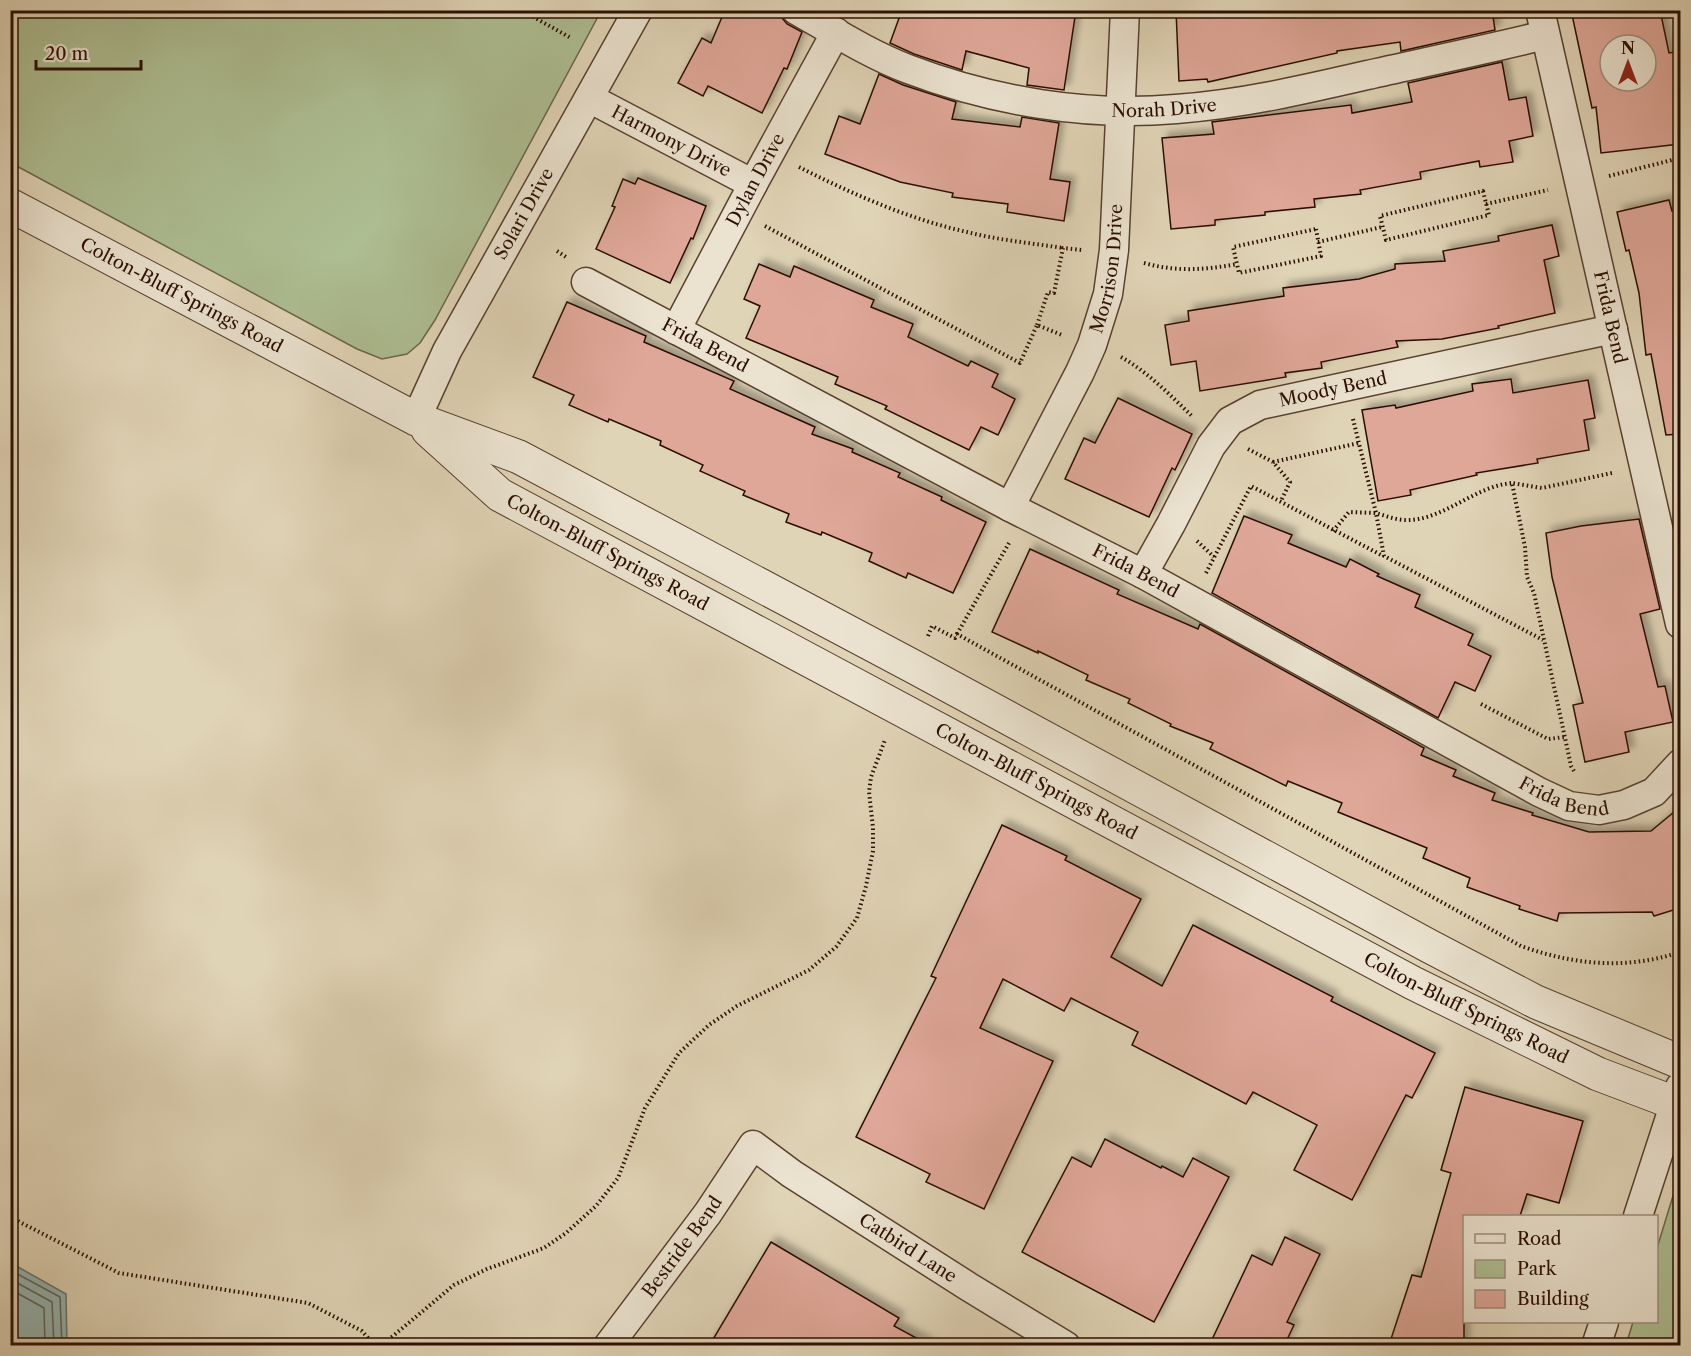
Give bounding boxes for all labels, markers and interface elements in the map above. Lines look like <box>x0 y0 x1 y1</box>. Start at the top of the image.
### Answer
scale bar <box>36 33 141 71</box>
north arrow <box>1598 33 1658 93</box>
text: N <box>1621 38 1635 58</box>
text: 20 m <box>45 43 89 65</box>
street label: Norah Drive <box>1111 94 1218 122</box>
street label: Harmony Drive <box>608 101 735 182</box>
street label: Dylan Drive <box>722 130 790 230</box>
street label: Solari Drive <box>489 164 558 263</box>
street label: Morrison Drive <box>1085 203 1127 336</box>
street label: Colton-Bluff Springs Road <box>76 233 287 358</box>
street label: Frida Bend <box>1589 269 1631 366</box>
street label: Frida Bend <box>658 313 752 377</box>
street label: Moody Bend <box>1277 367 1389 412</box>
street label: Colton-Bluff Springs Road <box>503 490 713 616</box>
street label: Frida Bend <box>1089 539 1183 603</box>
street label: Colton-Bluff Springs Road <box>931 719 1141 845</box>
street label: Frida Bend <box>1515 772 1611 821</box>
street label: Colton-Bluff Springs Road <box>1360 948 1572 1069</box>
street label: Bestride Bend <box>637 1192 727 1302</box>
street label: Catbird Lane <box>855 1209 961 1287</box>
legend <box>1463 1215 1658 1323</box>
text: Road <box>1517 1228 1562 1250</box>
text: Park <box>1517 1258 1558 1280</box>
text: Building <box>1517 1288 1589 1310</box>

